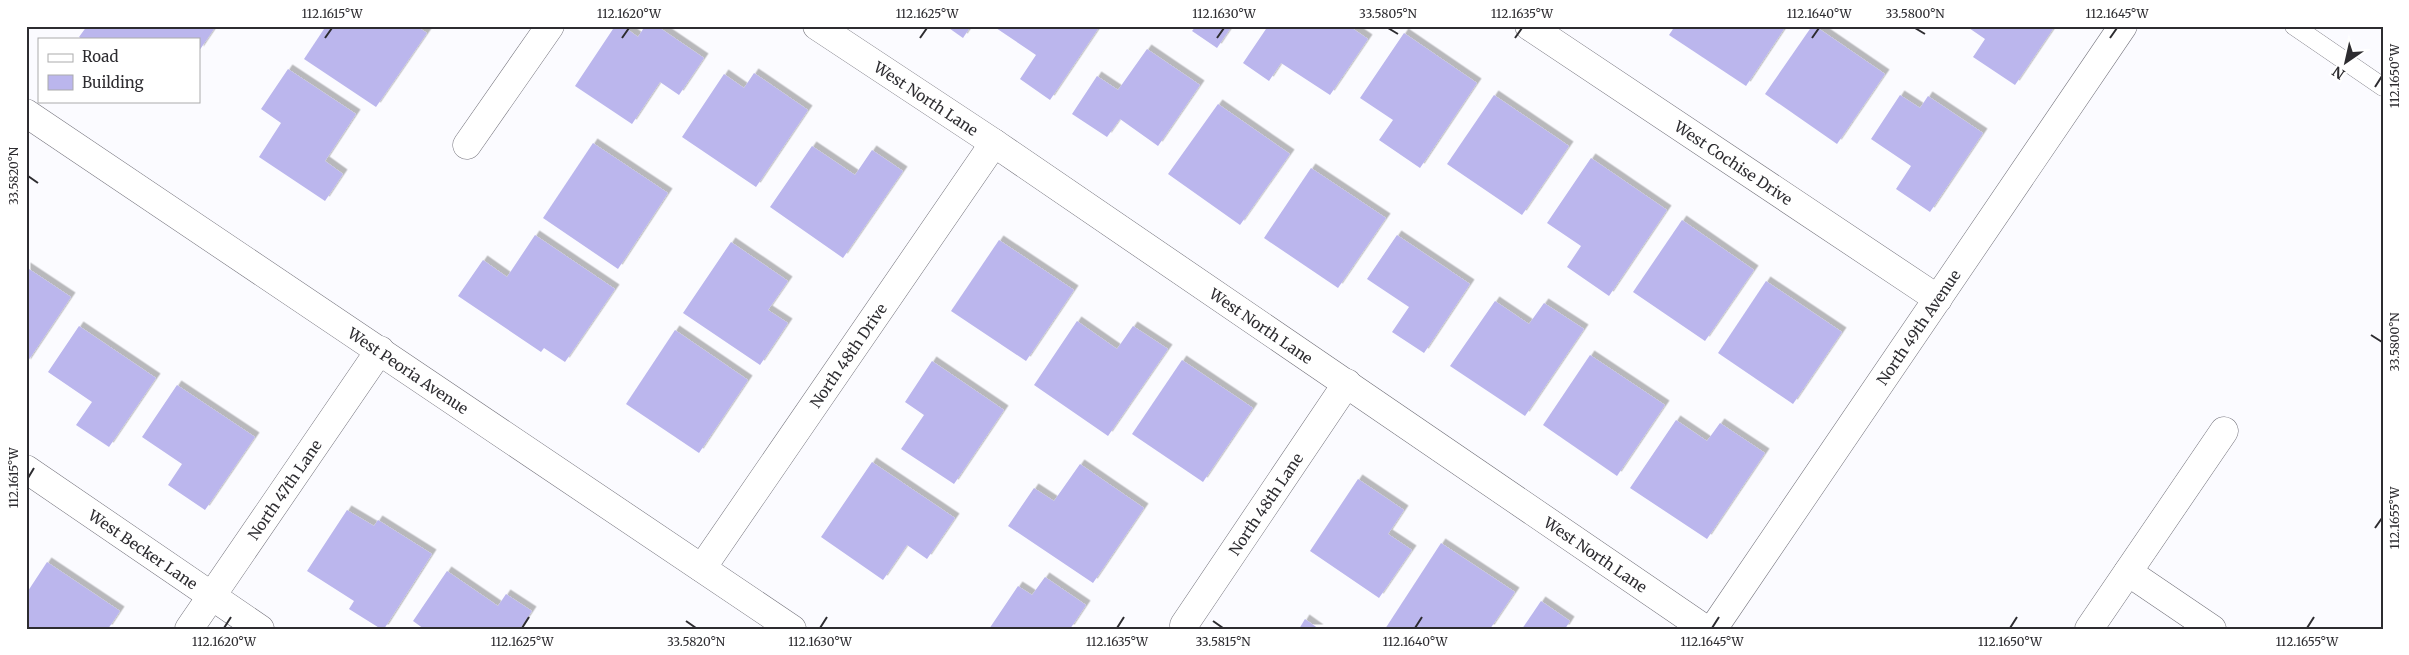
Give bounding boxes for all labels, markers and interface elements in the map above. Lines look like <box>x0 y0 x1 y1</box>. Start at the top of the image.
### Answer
text: 112.1615°W <box>302 6 363 21</box>
text: 112.1620°W <box>597 6 662 21</box>
text: 112.1625°W <box>896 6 959 21</box>
text: 112.1630°W <box>1192 6 1257 21</box>
text: 33.5805°N <box>1359 6 1418 21</box>
text: 112.1635°W <box>1491 6 1554 21</box>
text: 112.1640°W <box>1787 6 1852 21</box>
text: 33.5800°N <box>1885 6 1945 21</box>
text: 112.1645°W <box>2086 6 2149 21</box>
legend <box>38 38 200 102</box>
north arrow <box>2322 38 2372 88</box>
text: 112.1650°W <box>2387 43 2402 108</box>
text: Road <box>82 47 118 66</box>
street label: West North Lane <box>870 56 982 140</box>
text: N <box>2329 62 2348 83</box>
text: Building <box>82 73 144 92</box>
street label: West Cochise Drive <box>1670 116 1796 209</box>
text: 33.5820°N <box>6 146 21 205</box>
street label: North 49th Avenue <box>1872 266 1964 389</box>
street label: West North Lane <box>1205 283 1317 368</box>
street label: North 48th Drive <box>806 299 891 411</box>
text: 33.5800°N <box>2387 312 2402 372</box>
street label: West Peoria Avenue <box>344 323 472 418</box>
street label: North 47th Lane <box>244 436 325 543</box>
text: 112.1615°W <box>6 447 21 508</box>
street label: North 48th Lane <box>1224 449 1307 559</box>
text: 112.1655°W <box>2387 486 2402 549</box>
street label: West Becker Lane <box>84 505 202 593</box>
street label: West North Lane <box>1540 512 1651 596</box>
text: 112.1620°W <box>192 634 257 649</box>
text: 112.1625°W <box>491 634 554 649</box>
text: 33.5820°N <box>667 634 726 649</box>
text: 112.1630°W <box>788 634 853 649</box>
text: 112.1635°W <box>1086 634 1149 649</box>
text: 33.5815°N <box>1195 634 1251 649</box>
text: 112.1640°W <box>1383 634 1448 649</box>
text: 112.1645°W <box>1681 634 1744 649</box>
text: 112.1650°W <box>1978 634 2043 649</box>
text: 112.1655°W <box>2276 634 2339 649</box>

